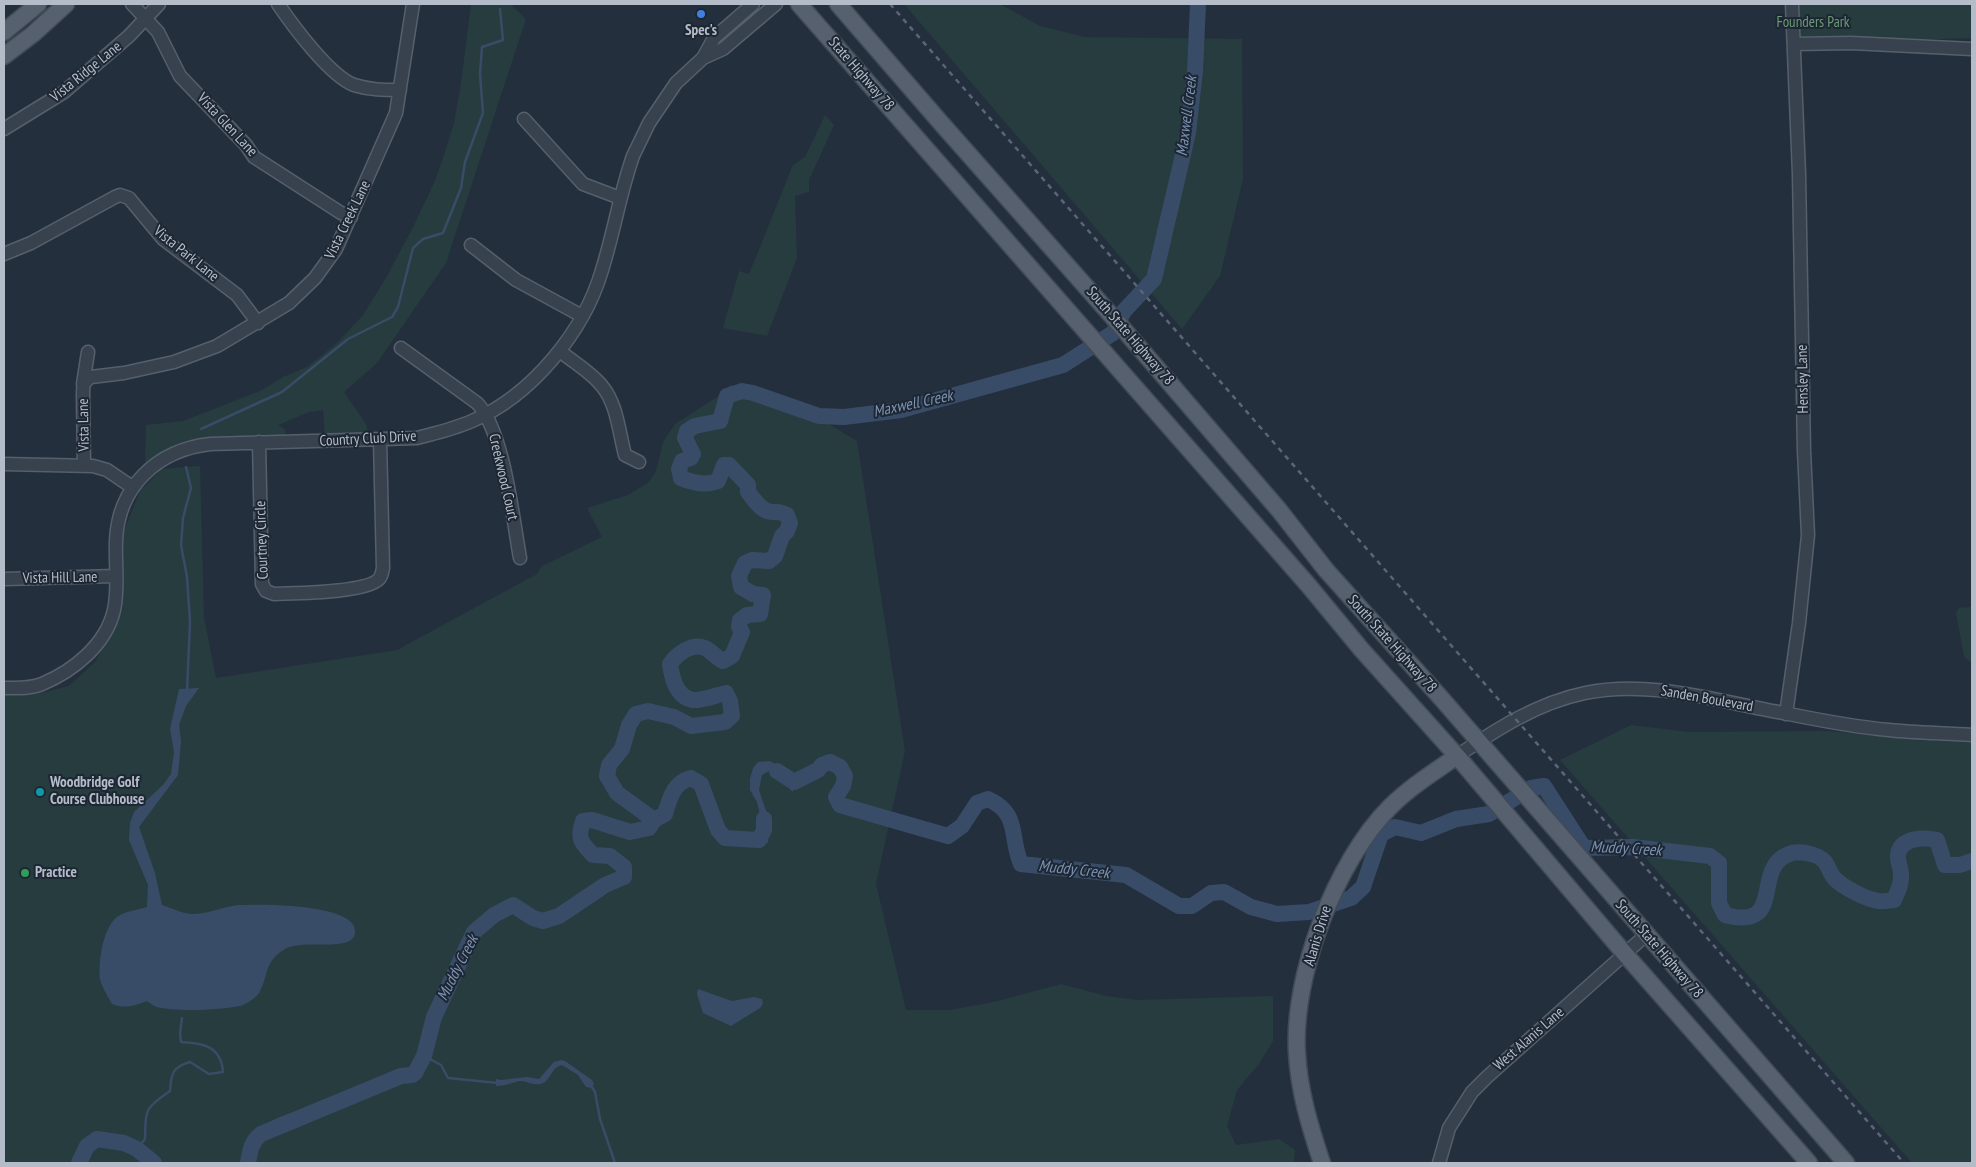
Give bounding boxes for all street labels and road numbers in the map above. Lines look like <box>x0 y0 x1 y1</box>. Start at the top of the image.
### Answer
street label: State Highway 78 <box>824 34 898 114</box>
street label: Vista Ridge Lane <box>47 38 125 106</box>
street label: Vista Glen Lane <box>193 90 261 160</box>
street label: Vista Creek Lane <box>321 178 375 262</box>
street label: Vista Park Lane <box>150 222 222 286</box>
street label: South State Highway 78 <box>1082 283 1178 389</box>
street label: Hensley Lane <box>1793 344 1813 414</box>
street label: Vista Lane <box>75 398 93 452</box>
street label: Country Club Drive <box>319 427 417 451</box>
street label: Creekwood Court <box>484 432 522 522</box>
street label: Courtney Circle <box>252 500 272 580</box>
street label: Vista Hill Lane <box>22 568 98 588</box>
street label: South State Highway 78 <box>1344 592 1440 696</box>
street label: Sanden Boulevard <box>1659 682 1755 716</box>
street label: South State Highway 78 <box>1611 896 1707 1002</box>
street label: Alanis Drive <box>1300 904 1336 968</box>
street label: West Alanis Lane <box>1490 1003 1568 1075</box>

